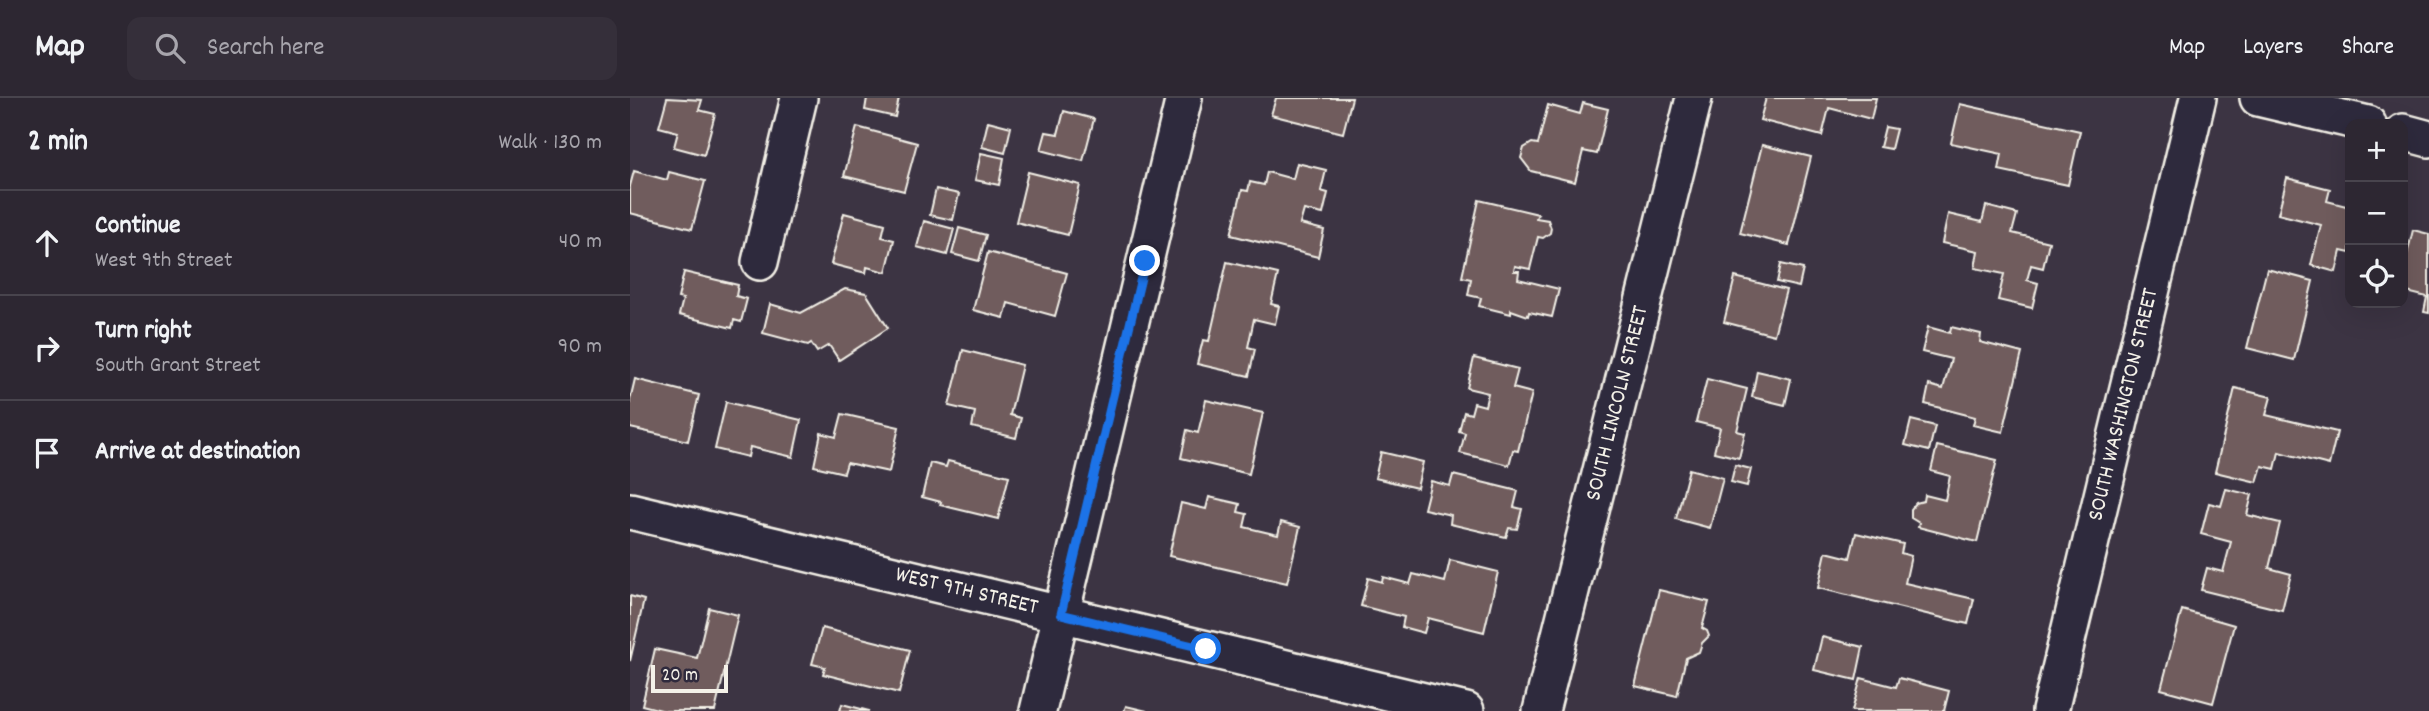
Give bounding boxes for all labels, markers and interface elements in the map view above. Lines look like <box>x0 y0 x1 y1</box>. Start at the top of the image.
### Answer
search box <box>127 17 617 80</box>
text: Map <box>35 25 85 72</box>
icon: search <box>151 29 189 67</box>
text: Search here <box>207 30 325 67</box>
text: Map <box>2169 31 2205 65</box>
text: Layers <box>2243 31 2304 65</box>
text: Share <box>2342 31 2394 65</box>
map controls <box>2345 119 2408 308</box>
button: + <box>2345 119 2408 182</box>
text: 2 min <box>28 122 88 165</box>
text: Walk · 130 m <box>498 127 602 160</box>
button: − <box>2345 182 2408 245</box>
text: Continue <box>95 208 180 245</box>
icon: ahead <box>28 224 66 262</box>
text: 40 m <box>559 226 602 259</box>
text: West 9th Street <box>95 245 232 278</box>
route end <box>1129 245 1160 276</box>
button: locate <box>2345 245 2408 308</box>
street label: SOUTH WASHINGTON STREET <box>2080 285 2168 524</box>
street label: SOUTH LINCOLN STREET <box>1578 302 1658 504</box>
text: Turn right <box>95 313 192 350</box>
icon: right <box>28 329 66 367</box>
text: 90 m <box>558 331 602 364</box>
text: South Grant Street <box>95 350 261 383</box>
icon: arrive <box>28 434 66 472</box>
text: Arrive at destination <box>95 434 300 471</box>
street label: WEST 9TH STREET <box>892 558 1041 625</box>
route start <box>1190 633 1221 664</box>
scale bar <box>651 662 728 694</box>
text: 20 m <box>662 663 698 690</box>

